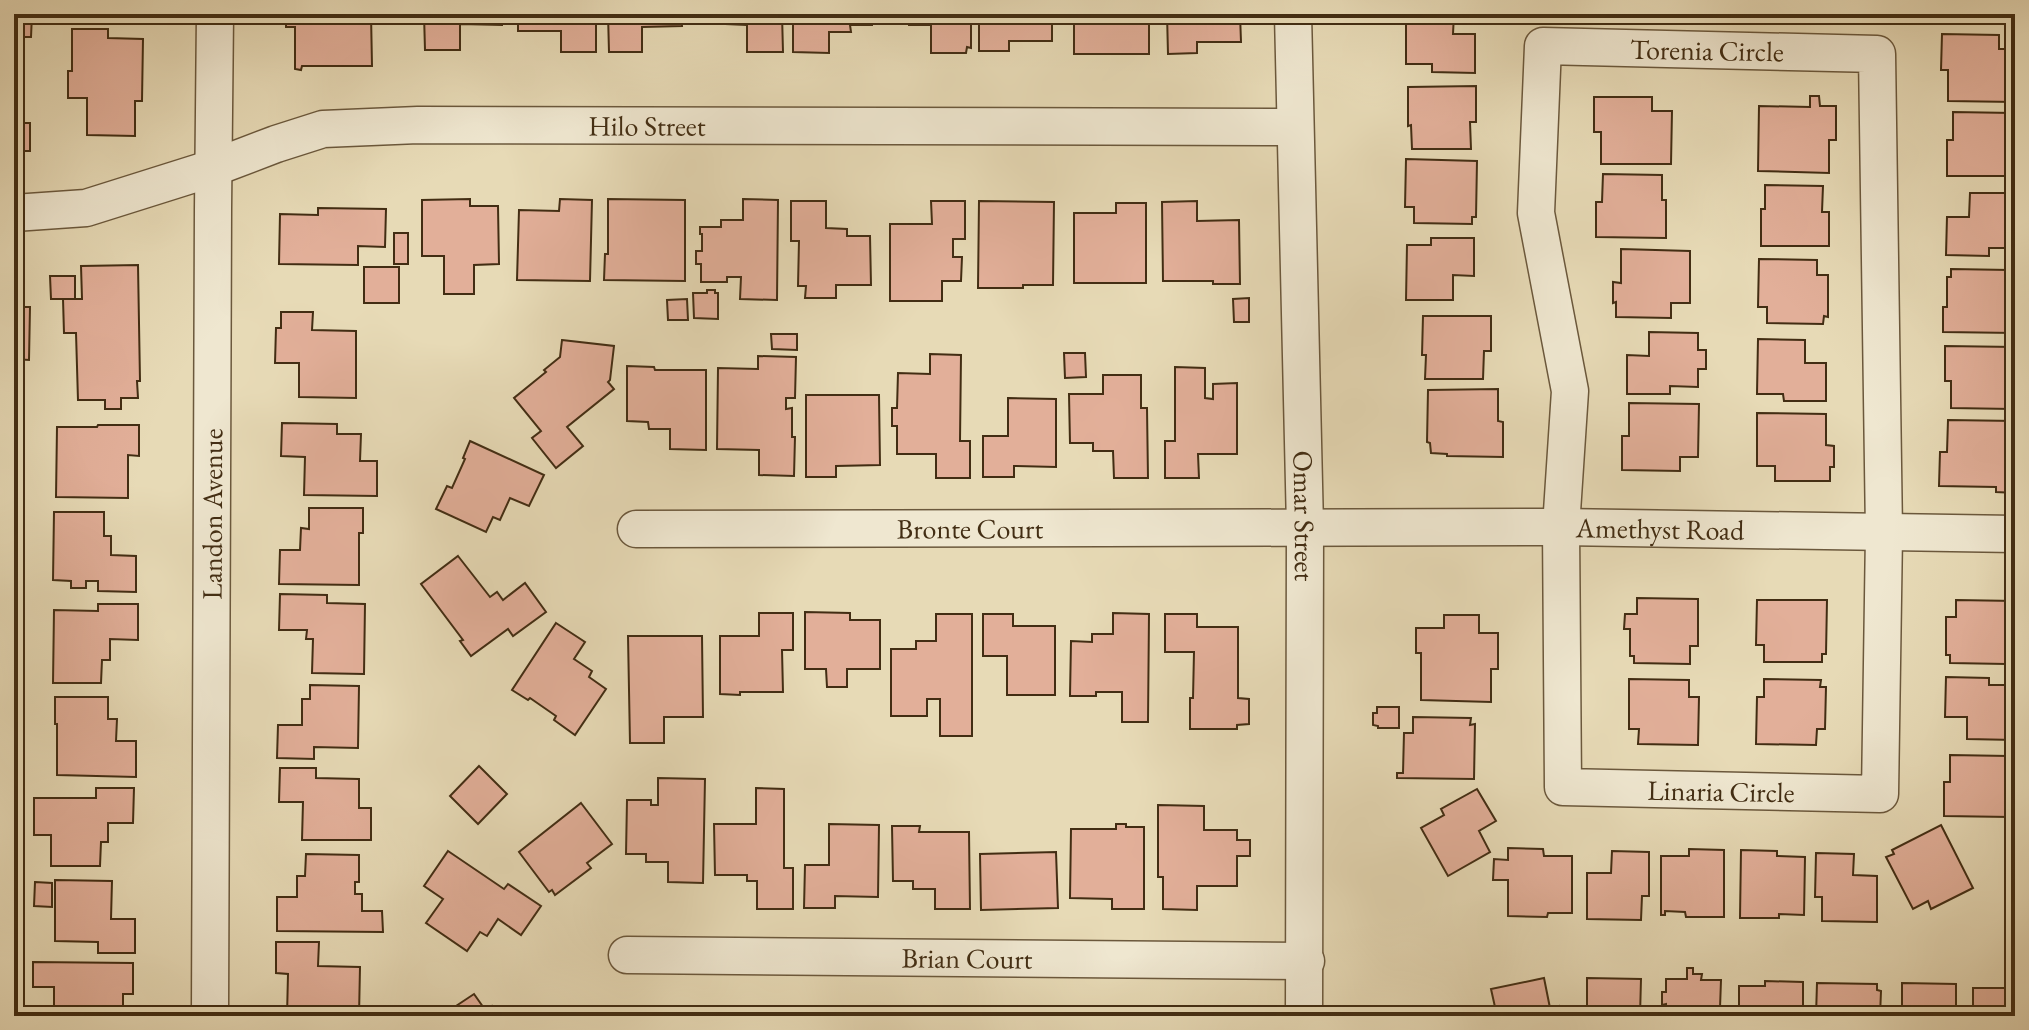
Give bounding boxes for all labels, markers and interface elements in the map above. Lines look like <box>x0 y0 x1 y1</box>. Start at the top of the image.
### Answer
street label: Torenia Circle <box>1630 31 1784 69</box>
street label: Hilo Street <box>588 107 706 144</box>
street label: Landon Avenue <box>194 428 230 600</box>
street label: Omar Street <box>1285 450 1323 582</box>
street label: Amethyst Road <box>1574 509 1745 548</box>
street label: Bronte Court <box>897 510 1043 546</box>
street label: Linaria Circle <box>1647 772 1795 810</box>
street label: Brian Court <box>901 939 1033 977</box>

